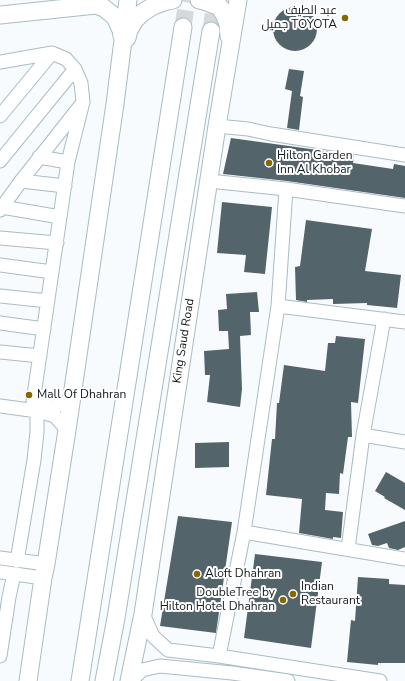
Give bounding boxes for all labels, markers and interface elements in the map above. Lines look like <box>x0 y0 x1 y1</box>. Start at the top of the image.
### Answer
place label: عبد الطيف جميل TOYOTA <box>262 4 337 32</box>
marker: عبد الطيف جميل TOYOTA <box>340 13 350 23</box>
place label: Hilton Garden Inn Al Khobar <box>277 149 353 177</box>
marker: Hilton Garden Inn Al Khobar <box>264 158 274 168</box>
street label: King Saud Road <box>170 298 198 384</box>
place label: Mall Of Dhahran <box>37 388 126 402</box>
marker: Mall Of Dhahran <box>24 390 34 400</box>
place label: Aloft Dhahran <box>205 567 281 581</box>
marker: Aloft Dhahran <box>192 569 202 579</box>
place label: Indian Restaurant <box>301 580 360 608</box>
place label: DoubleTree by Hilton Hotel Dhahran <box>160 586 275 614</box>
marker: Indian Restaurant <box>288 589 298 599</box>
marker: DoubleTree by Hilton Hotel Dhahran <box>278 595 288 605</box>

